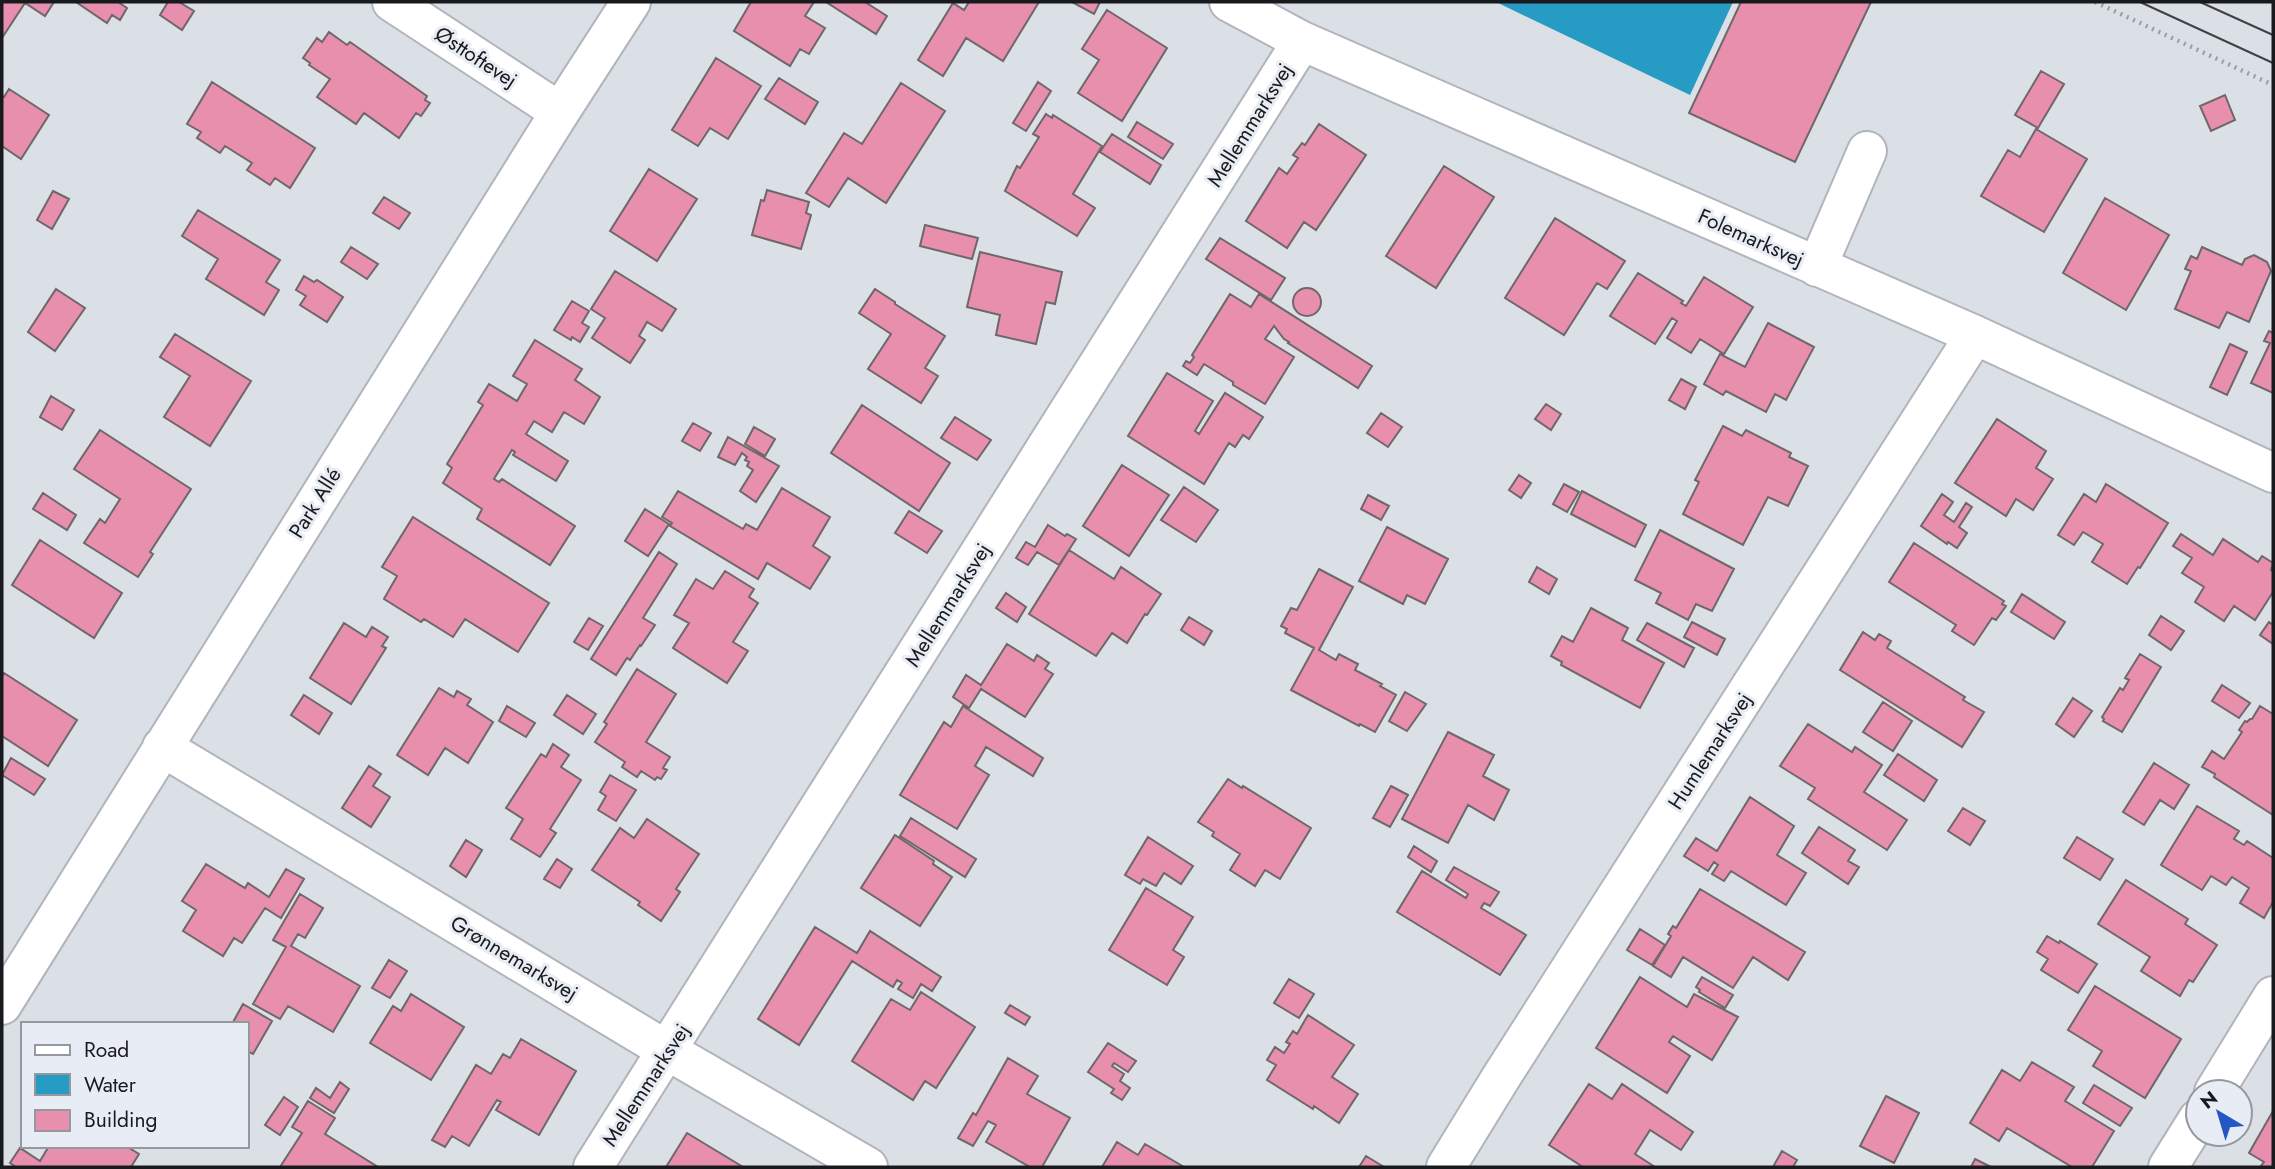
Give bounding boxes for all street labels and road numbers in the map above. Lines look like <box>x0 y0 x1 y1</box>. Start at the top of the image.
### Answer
street label: Østtoftevej <box>429 19 523 95</box>
street label: Mellemmarksvej <box>1200 57 1300 193</box>
street label: Folemarksvej <box>1693 201 1809 275</box>
street label: Park Allé <box>282 462 348 544</box>
street label: Mellemmarksvej <box>898 537 998 673</box>
street label: Humlemarksvej <box>1661 686 1759 816</box>
street label: Grønnemarksvej <box>445 908 583 1008</box>
street label: Mellemmarksvej <box>595 1018 697 1152</box>

